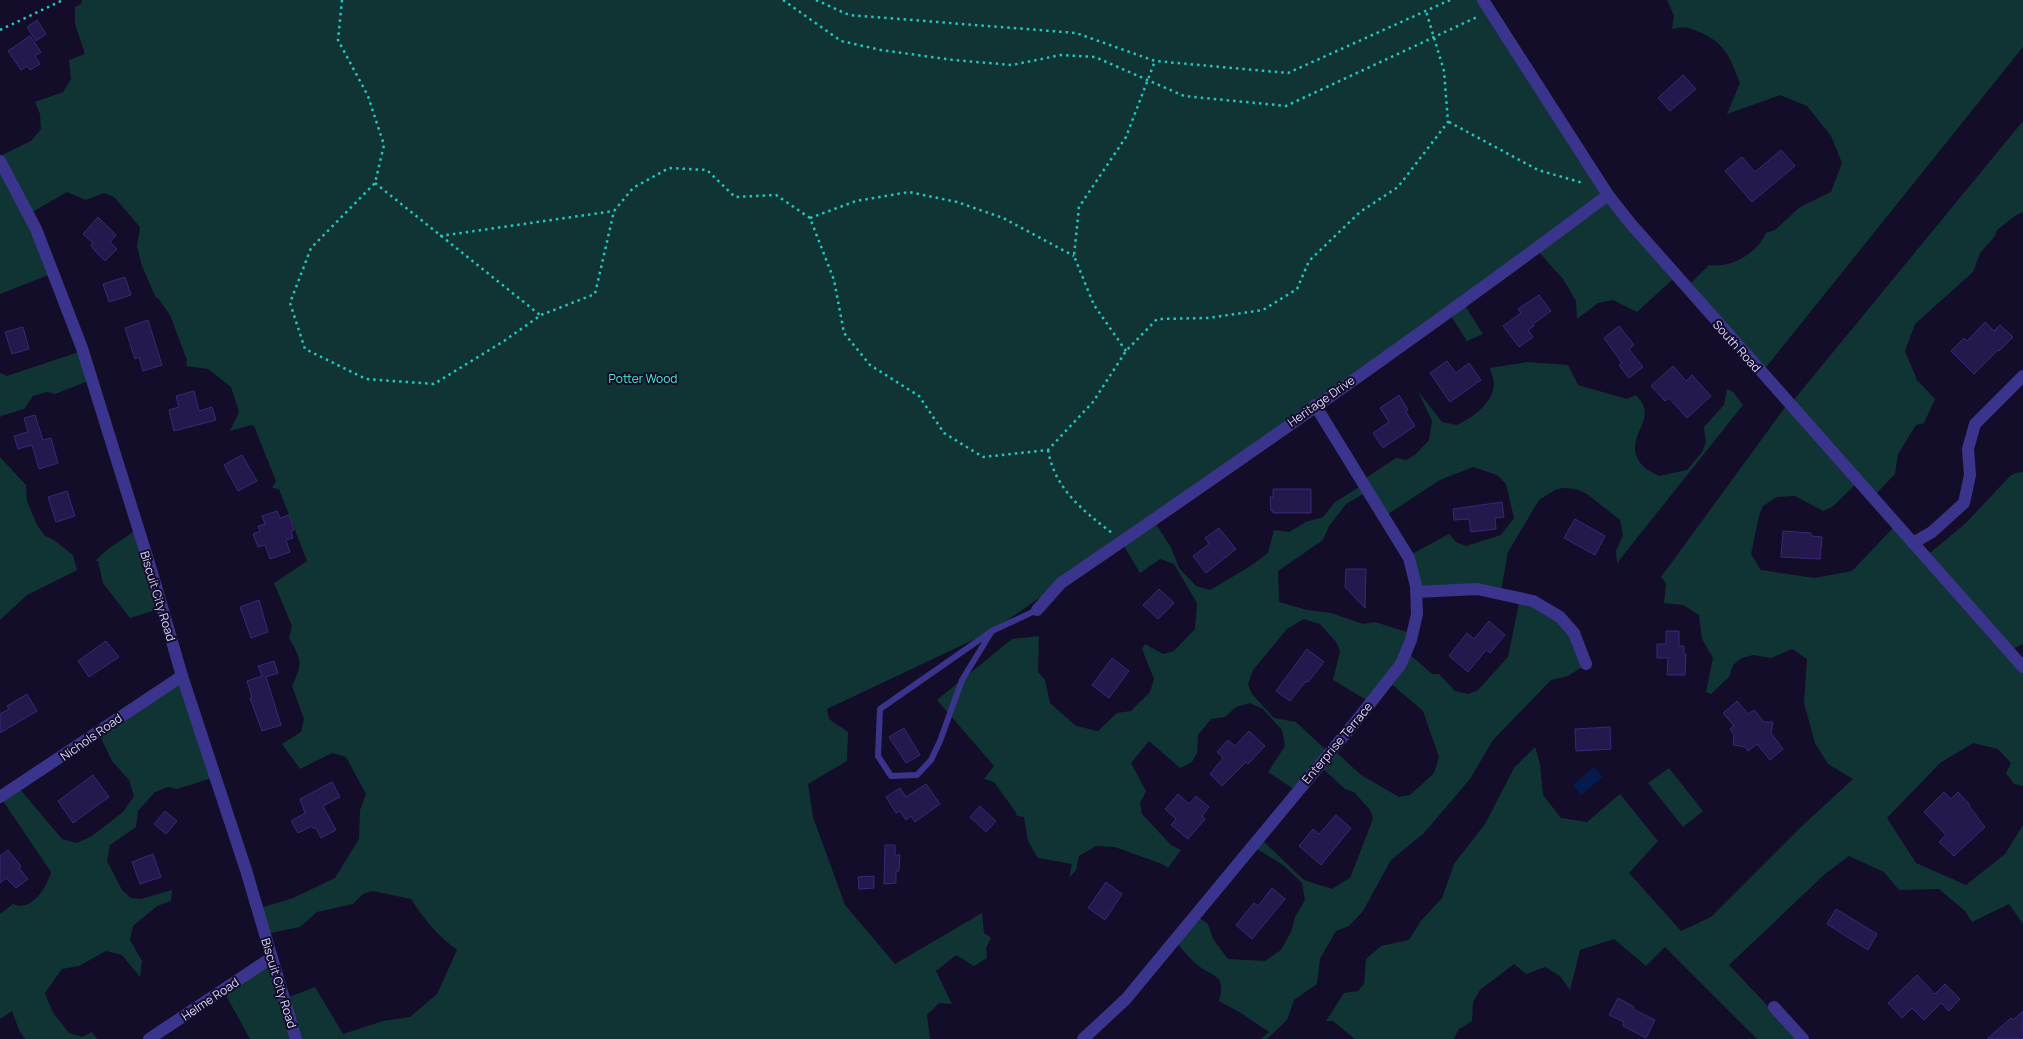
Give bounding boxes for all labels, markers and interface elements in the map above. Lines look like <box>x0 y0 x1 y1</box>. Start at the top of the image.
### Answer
street label: South Road <box>1709 316 1765 376</box>
park label: Potter Wood <box>609 370 677 387</box>
street label: Heritage Drive <box>1284 372 1358 430</box>
street label: Biscuit City Road <box>136 549 180 643</box>
street label: Enterprise Terrace <box>1298 699 1376 787</box>
street label: Nichols Road <box>57 709 125 765</box>
street label: Biscuit City Road <box>257 936 301 1030</box>
street label: Helme Road <box>178 973 242 1025</box>

